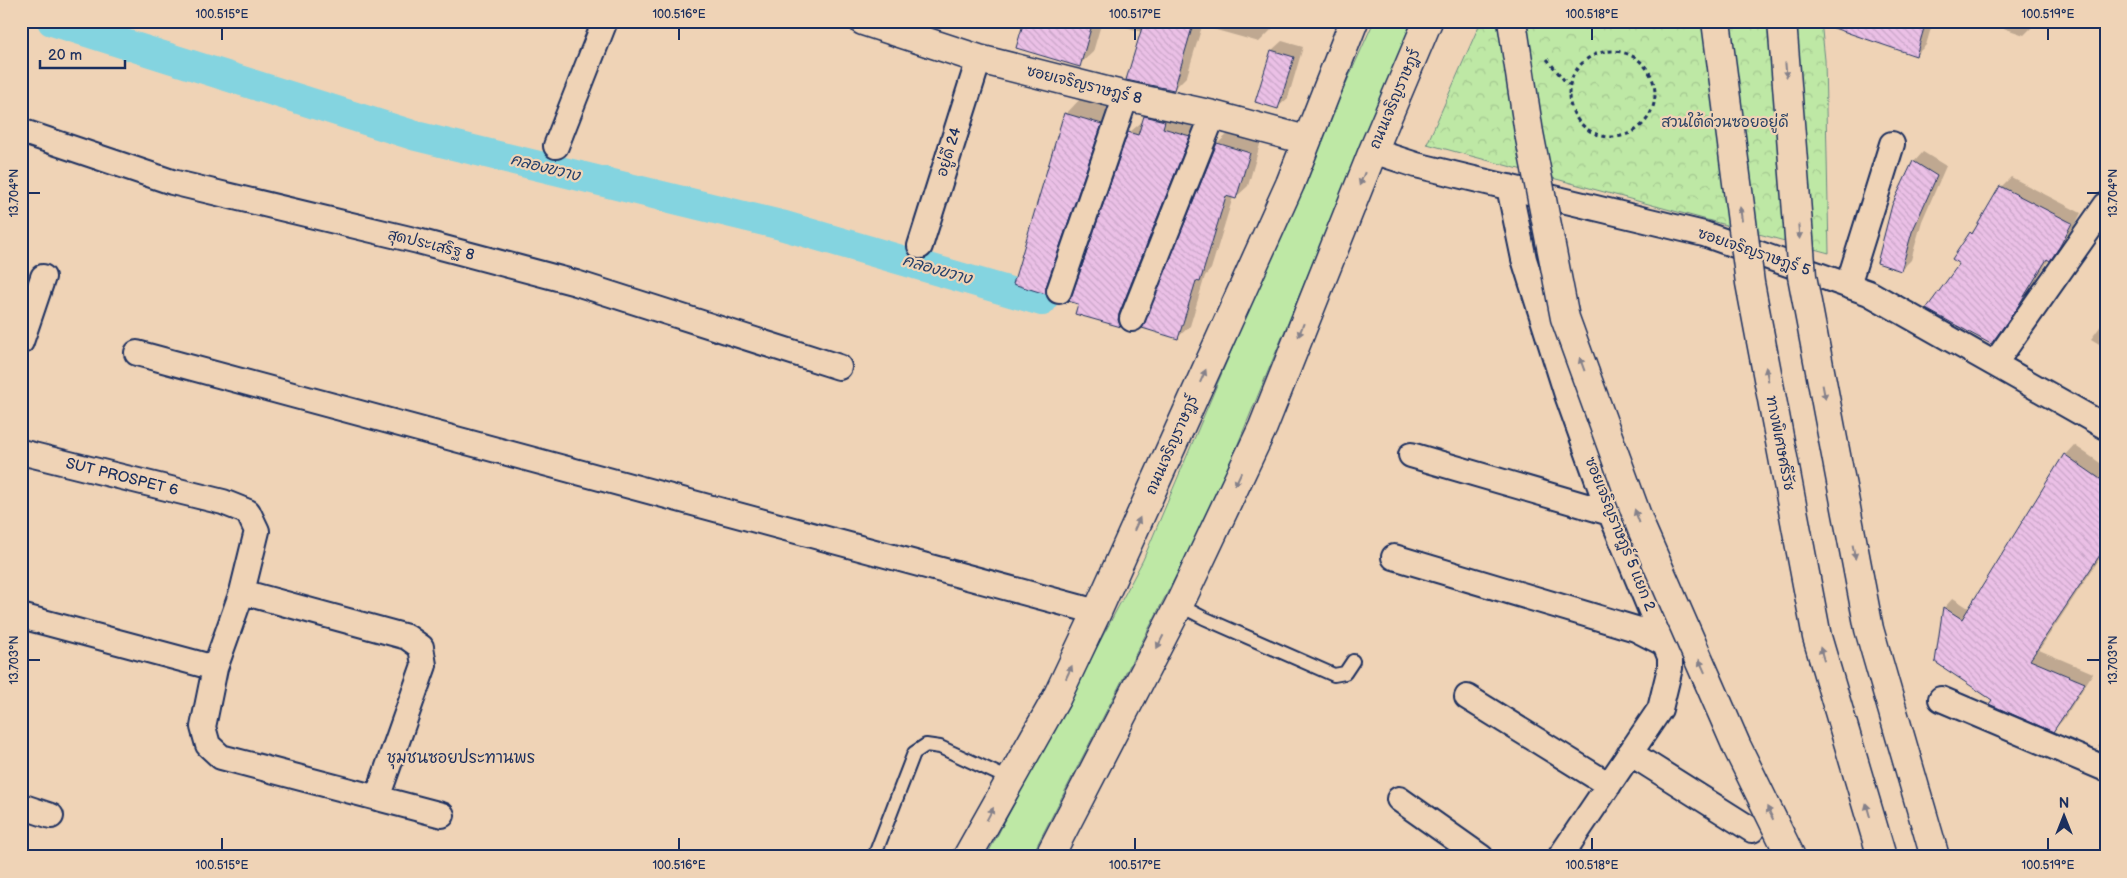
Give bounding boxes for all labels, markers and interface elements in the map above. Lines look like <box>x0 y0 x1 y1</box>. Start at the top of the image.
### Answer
text: 100.515°E <box>196 7 248 22</box>
text: 100.516°E <box>652 7 706 22</box>
text: 100.517°E <box>1109 7 1161 22</box>
text: 100.518°E <box>1565 7 1619 22</box>
text: 100.519°E <box>2022 7 2075 22</box>
scale bar <box>40 38 125 70</box>
street label: ถนนเจริญราษฎร์ <box>1364 45 1425 152</box>
text: 20 m <box>48 46 82 65</box>
street label: ซอยเจริญราษฎร์ 8 <box>1024 60 1144 109</box>
one-way arrow <box>1782 62 1790 78</box>
park label: สวนใต้ด่วนซอยอยู่ดี <box>1661 112 1789 133</box>
street label: อยู่ดี 24 <box>932 125 966 179</box>
water label: คลองขวาง <box>508 150 583 186</box>
text: 13.704°N <box>7 169 22 217</box>
text: 13.704°N <box>2106 169 2121 217</box>
one-way arrow <box>1358 172 1366 187</box>
one-way arrow <box>1737 206 1745 222</box>
street label: ซอยเจริญราษฎร์ 5 <box>1695 223 1813 280</box>
one-way arrow <box>1795 224 1803 240</box>
street label: สุดประเสริฐ 8 <box>385 225 477 266</box>
water label: คลองขวาง <box>900 251 975 289</box>
one-way arrow <box>1297 323 1305 337</box>
one-way arrow <box>1578 356 1585 371</box>
one-way arrow <box>1763 366 1771 382</box>
one-way arrow <box>1200 369 1208 383</box>
one-way arrow <box>1821 385 1829 401</box>
street label: ถนนเจริญราษฎร์ <box>1141 391 1203 498</box>
street label: ทางพิเศษศรีรัช <box>1761 394 1799 492</box>
street label: SUT PROSPET 6 <box>64 454 180 500</box>
street label: ซอยเจริญราษฎร์ 5 แยก 2 <box>1580 454 1661 614</box>
one-way arrow <box>1234 472 1242 487</box>
one-way arrow <box>1633 509 1640 524</box>
one-way arrow <box>1133 517 1141 531</box>
one-way arrow <box>1851 544 1859 560</box>
text: 13.703°N <box>7 635 22 685</box>
one-way arrow <box>1156 635 1164 649</box>
text: 13.703°N <box>2106 635 2121 685</box>
one-way arrow <box>1818 646 1826 661</box>
one-way arrow <box>1697 659 1705 673</box>
one-way arrow <box>1065 665 1073 679</box>
district label: ชุมชนซอยประทานพร <box>387 748 535 770</box>
north arrow <box>2040 790 2090 840</box>
text: N <box>2059 795 2069 812</box>
one-way arrow <box>1864 802 1872 818</box>
one-way arrow <box>1766 806 1774 820</box>
one-way arrow <box>986 807 994 821</box>
text: 100.515°E <box>196 858 248 873</box>
text: 100.516°E <box>652 858 706 873</box>
text: 100.517°E <box>1109 858 1161 873</box>
text: 100.518°E <box>1565 858 1619 873</box>
text: 100.519°E <box>2022 858 2075 873</box>

